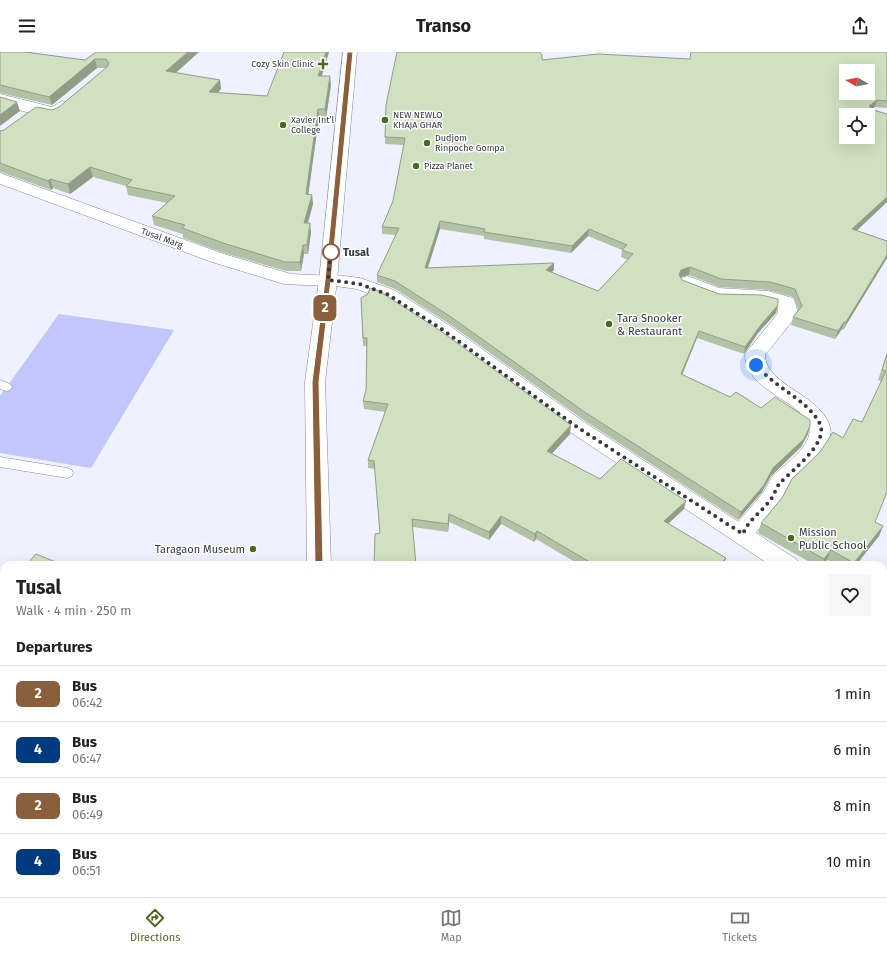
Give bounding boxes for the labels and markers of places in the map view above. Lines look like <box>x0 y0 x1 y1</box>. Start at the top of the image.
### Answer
marker: Cozy Skin Clinic <box>317 58 329 70</box>
place label: Cozy Skin Clinic <box>251 59 315 69</box>
place label: NEW NEWLO KHAJA GHAR <box>393 110 443 130</box>
place label: Xavier Int’l College <box>291 115 334 135</box>
marker: NEW NEWLO KHAJA GHAR <box>380 115 390 125</box>
marker: Xavier Int’l College <box>278 120 288 130</box>
place label: Dudjom Rinpoche Gompa <box>435 133 505 153</box>
marker: Dudjom Rinpoche Gompa <box>422 138 432 148</box>
marker: Pizza Planet <box>411 161 421 171</box>
place label: Pizza Planet <box>424 161 474 171</box>
marker: Tusal <box>322 243 340 261</box>
place label: Tusal <box>343 246 370 259</box>
place label: Tara Snooker & Restaurant <box>617 312 683 338</box>
marker: Tara Snooker & Restaurant <box>604 319 614 329</box>
place label: Mission Public School <box>799 526 866 552</box>
marker: Mission Public School <box>786 533 796 543</box>
place label: Taragaon Museum <box>155 543 245 556</box>
marker: Taragaon Museum <box>248 544 258 554</box>

